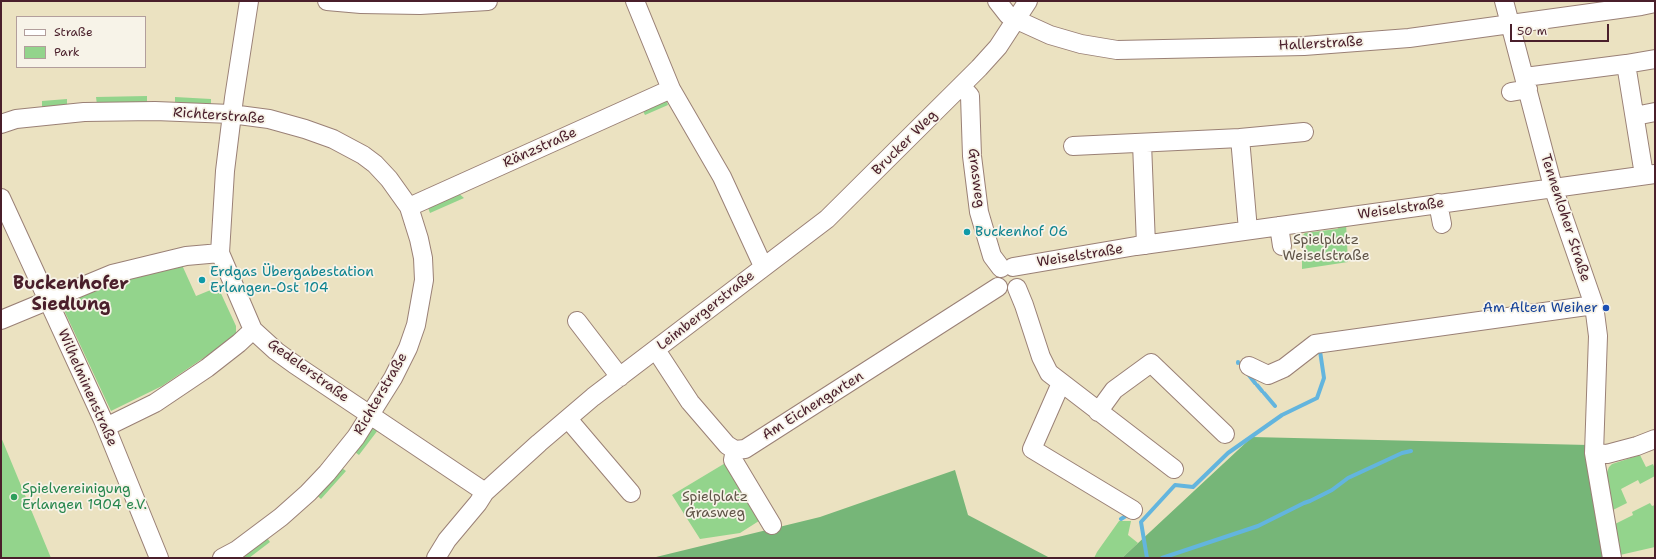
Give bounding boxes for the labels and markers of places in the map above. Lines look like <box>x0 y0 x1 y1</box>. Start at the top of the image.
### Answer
place label: Buckenhof 06 <box>975 224 1068 240</box>
marker: Buckenhof 06 <box>962 227 972 237</box>
place label: Erdgas Übergabestation Erlangen-Ost 104 <box>210 264 374 296</box>
marker: Erdgas Übergabestation Erlangen-Ost 104 <box>197 275 207 285</box>
place label: Am Alten Weiher <box>1483 300 1598 316</box>
marker: Am Alten Weiher <box>1601 303 1611 313</box>
place label: Spielvereinigung Erlangen 1904 e.V. <box>22 481 147 514</box>
marker: Spielvereinigung Erlangen 1904 e.V. <box>9 492 19 502</box>

